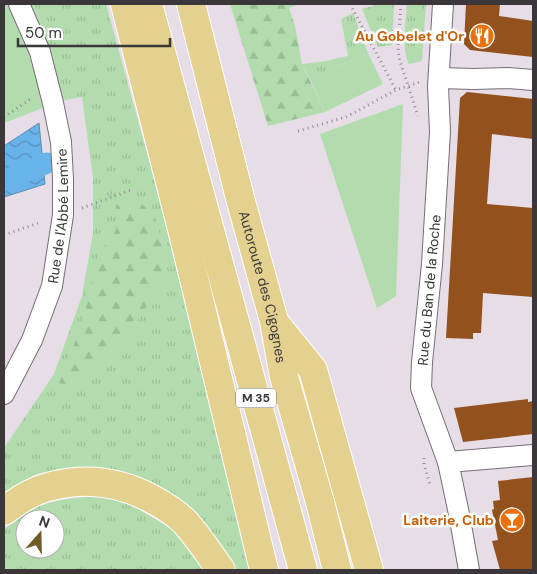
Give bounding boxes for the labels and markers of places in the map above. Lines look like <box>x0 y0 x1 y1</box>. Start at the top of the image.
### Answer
restaurant icon: Au Gobelet d'Or <box>469 23 495 49</box>
place label: Au Gobelet d'Or <box>355 27 464 45</box>
bar icon: Laiterie, Club <box>499 507 525 533</box>
place label: Laiterie, Club <box>403 511 494 529</box>

